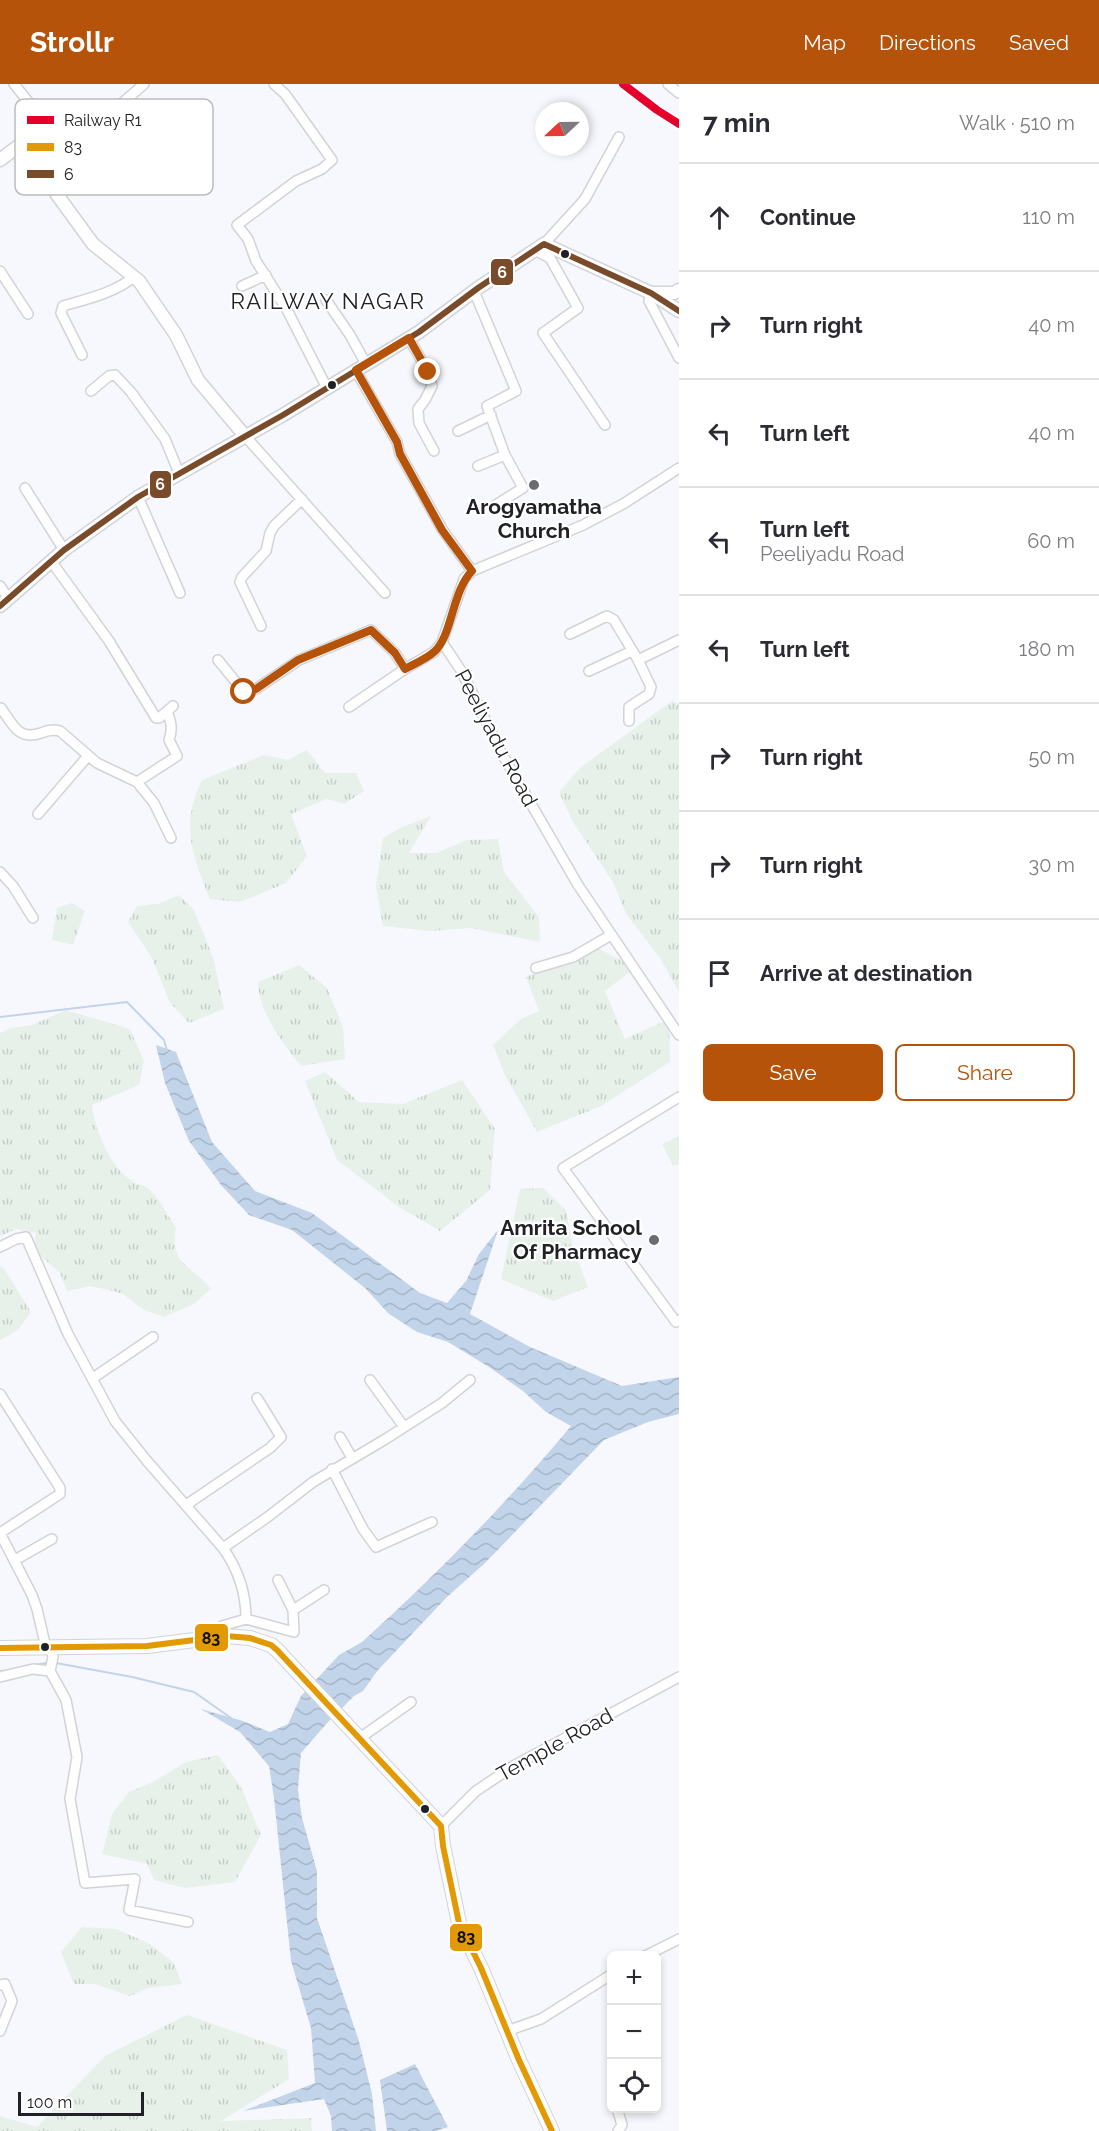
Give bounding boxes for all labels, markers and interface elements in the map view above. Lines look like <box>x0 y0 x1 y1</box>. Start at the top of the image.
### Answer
text: Strollr <box>30 26 114 59</box>
text: Map <box>803 30 846 55</box>
text: Directions <box>879 30 976 55</box>
text: Saved <box>1009 30 1069 55</box>
legend <box>15 99 213 195</box>
north arrow <box>535 102 589 156</box>
text: 7 min <box>703 108 770 138</box>
text: Railway R1 <box>64 111 142 130</box>
text: Walk · 510 m <box>959 111 1075 135</box>
text: 83 <box>64 138 82 157</box>
text: 6 <box>64 165 74 184</box>
icon: ahead <box>703 201 736 234</box>
text: Continue <box>760 204 856 230</box>
text: 110 m <box>1022 205 1075 229</box>
unlabelled marker <box>559 248 571 260</box>
line badge: 6 <box>490 258 514 286</box>
text: 6 <box>497 263 507 282</box>
district label: RAILWAY NAGAR <box>231 288 425 314</box>
icon: right <box>703 309 736 342</box>
text: Turn right <box>760 312 863 338</box>
text: 40 m <box>1028 313 1075 337</box>
route end <box>414 358 440 384</box>
unlabelled marker <box>326 379 338 391</box>
icon: left <box>703 417 736 450</box>
text: Turn left <box>760 420 850 446</box>
text: 40 m <box>1028 421 1075 445</box>
line badge: 6 <box>149 470 172 499</box>
text: 6 <box>155 475 165 494</box>
marker: Arogyamatha Church <box>527 478 541 492</box>
place label: Arogyamatha Church <box>466 494 602 543</box>
text: Turn left <box>760 516 850 542</box>
icon: left <box>703 525 736 558</box>
text: 60 m <box>1027 529 1075 553</box>
text: Peeliyadu Road <box>760 542 904 566</box>
icon: left <box>703 633 736 666</box>
text: Turn left <box>760 636 850 662</box>
text: 180 m <box>1019 637 1075 661</box>
street label: Peeliyadu Road <box>450 665 543 811</box>
route start <box>230 678 256 704</box>
icon: right <box>703 741 736 774</box>
text: Turn right <box>760 744 863 770</box>
text: 50 m <box>1028 745 1075 769</box>
icon: right <box>703 849 736 882</box>
text: Turn right <box>760 852 863 878</box>
text: 30 m <box>1029 853 1075 877</box>
icon: arrive <box>703 957 736 990</box>
text: Arrive at destination <box>760 960 973 986</box>
button: Save <box>703 1044 883 1101</box>
button: Share <box>895 1044 1075 1101</box>
place label: Amrita School Of Pharmacy <box>500 1215 642 1264</box>
marker: Amrita School Of Pharmacy <box>647 1233 661 1247</box>
line badge: 83 <box>194 1623 229 1652</box>
text: 83 <box>202 1629 220 1648</box>
unlabelled marker <box>39 1641 51 1653</box>
street label: Temple Road <box>492 1702 617 1787</box>
unlabelled marker <box>419 1803 431 1815</box>
line badge: 83 <box>449 1923 483 1952</box>
text: 83 <box>457 1928 475 1947</box>
map controls <box>607 1951 661 2113</box>
button: + <box>607 1951 661 2005</box>
button: − <box>607 2005 661 2059</box>
button: locate <box>607 2059 661 2113</box>
scale bar <box>18 2089 144 2116</box>
text: 100 m <box>27 2093 72 2112</box>

